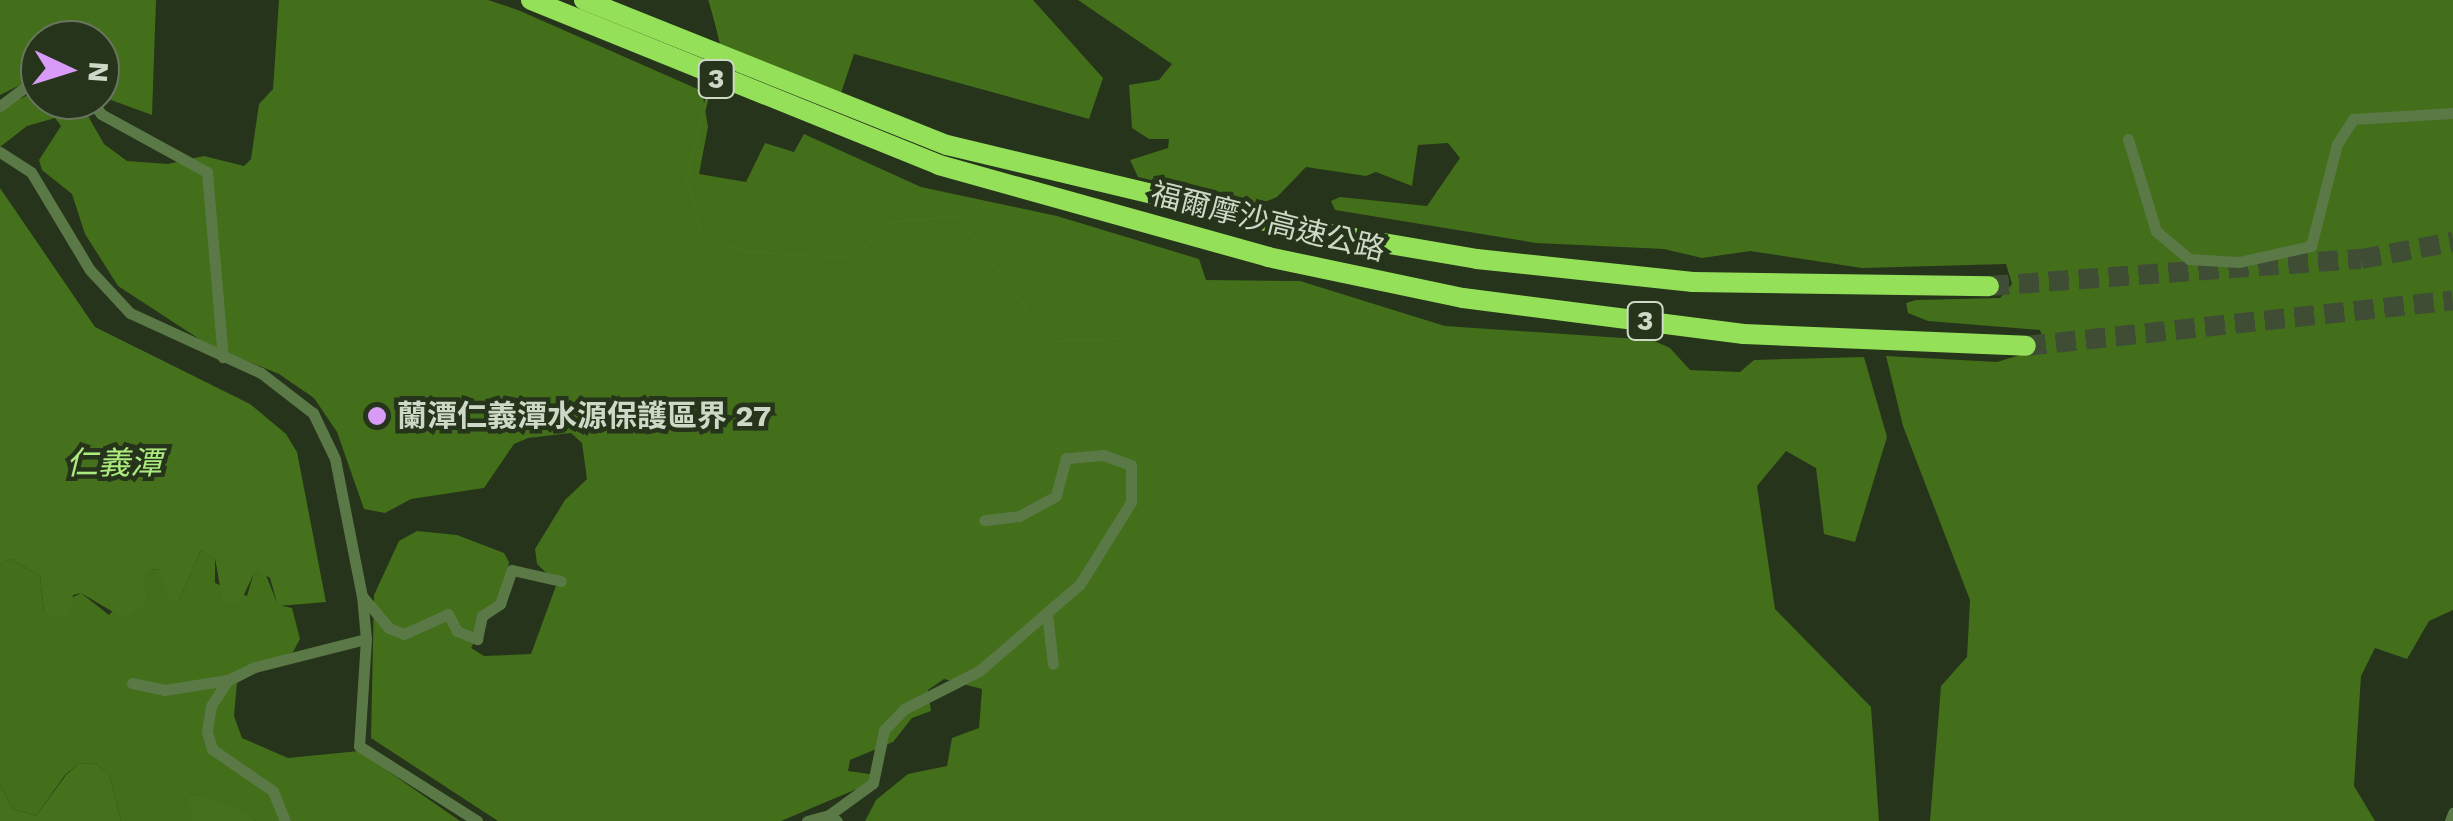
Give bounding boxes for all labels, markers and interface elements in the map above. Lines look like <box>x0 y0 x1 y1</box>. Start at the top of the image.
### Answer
north arrow <box>20 20 120 120</box>
road number: 3 <box>696 56 736 102</box>
text: N <box>81 60 116 83</box>
street label: 福爾摩沙高速公路 <box>1147 176 1389 268</box>
road number: 3 <box>1625 298 1665 344</box>
place label: 蘭潭仁義潭水源保護區界 27 <box>397 398 771 434</box>
marker: 蘭潭仁義潭水源保護區界 27 <box>366 405 388 427</box>
water label: 仁義潭 <box>66 444 162 482</box>

